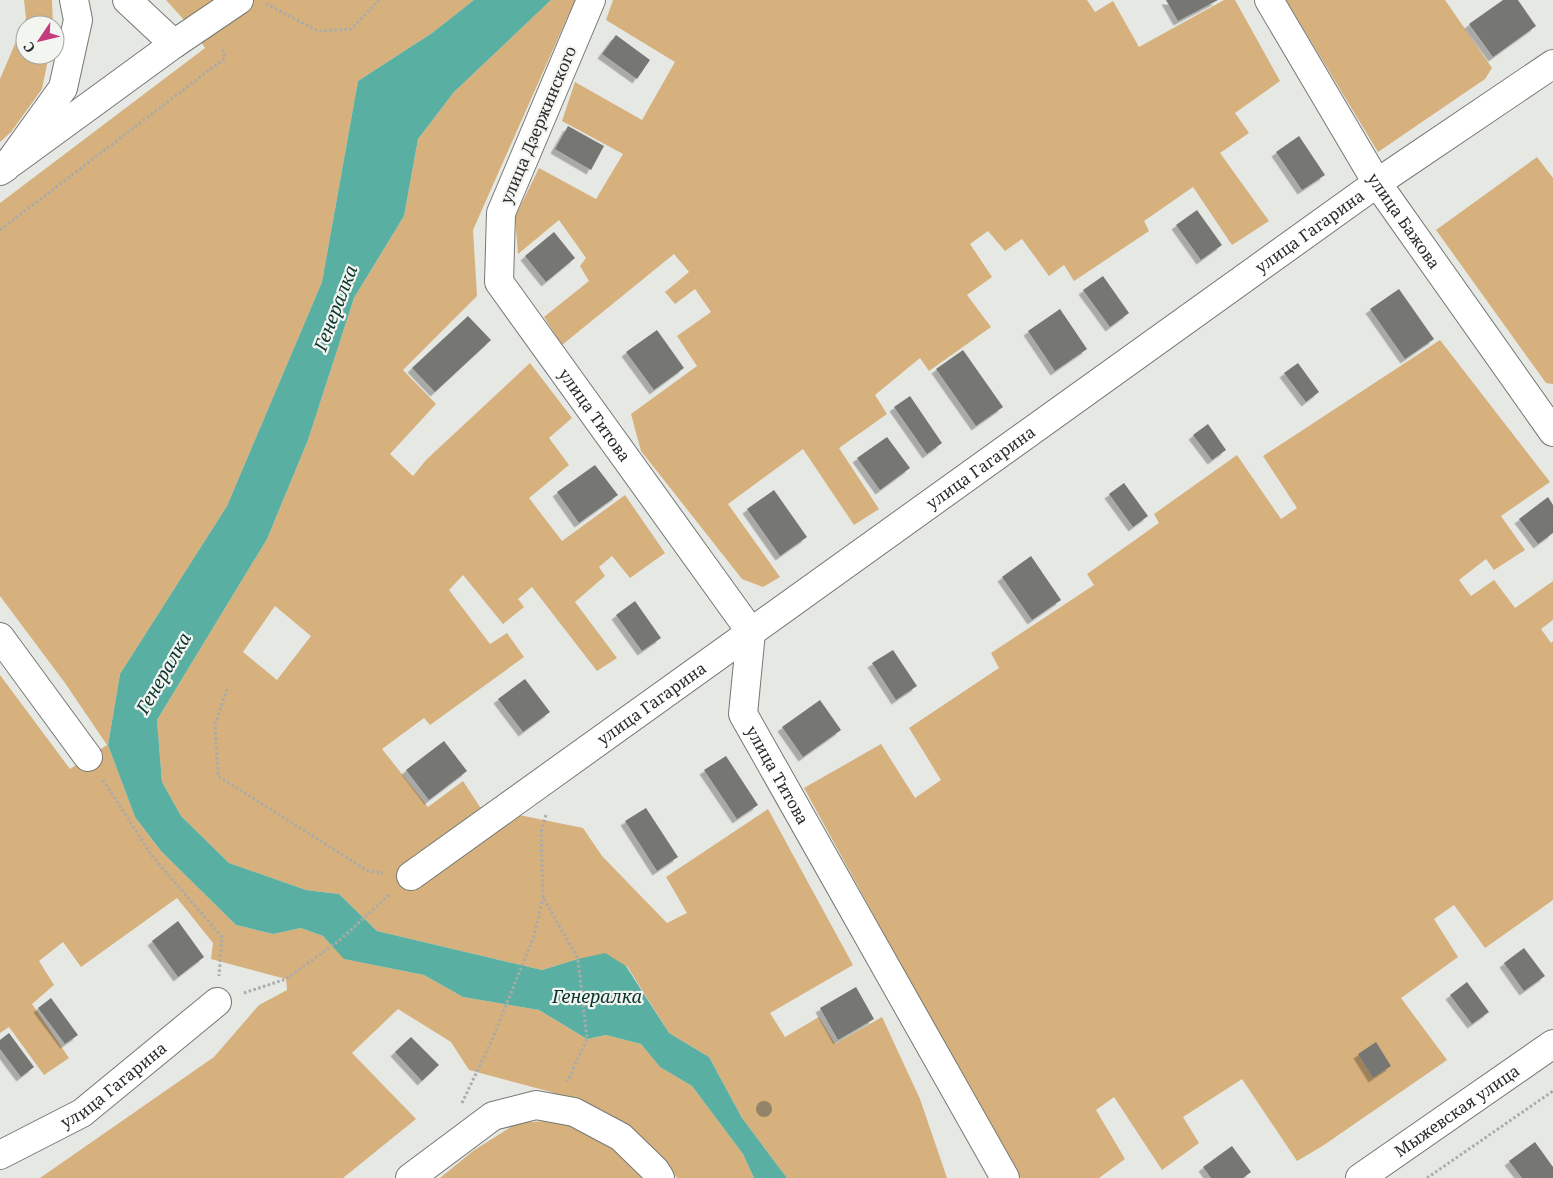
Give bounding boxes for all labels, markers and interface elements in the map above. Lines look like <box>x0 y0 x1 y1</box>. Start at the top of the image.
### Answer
north arrow <box>15 15 65 65</box>
text: С <box>19 39 39 57</box>
street label: улица Дзержинского <box>495 43 581 207</box>
street label: улица Бажова <box>1362 169 1445 273</box>
street label: улица Гагарина <box>1251 185 1369 278</box>
water label: Генералка <box>307 262 362 355</box>
street label: улица Титова <box>554 364 636 466</box>
street label: улица Гагарина <box>922 421 1040 514</box>
water label: Генералка <box>130 628 196 719</box>
street label: улица Гагарина <box>593 657 710 750</box>
street label: улица Титова <box>741 722 814 828</box>
water label: Генералка <box>551 984 642 1008</box>
street label: улица Гагарина <box>57 1037 171 1133</box>
street label: Мыжевская улица <box>1390 1060 1524 1162</box>

